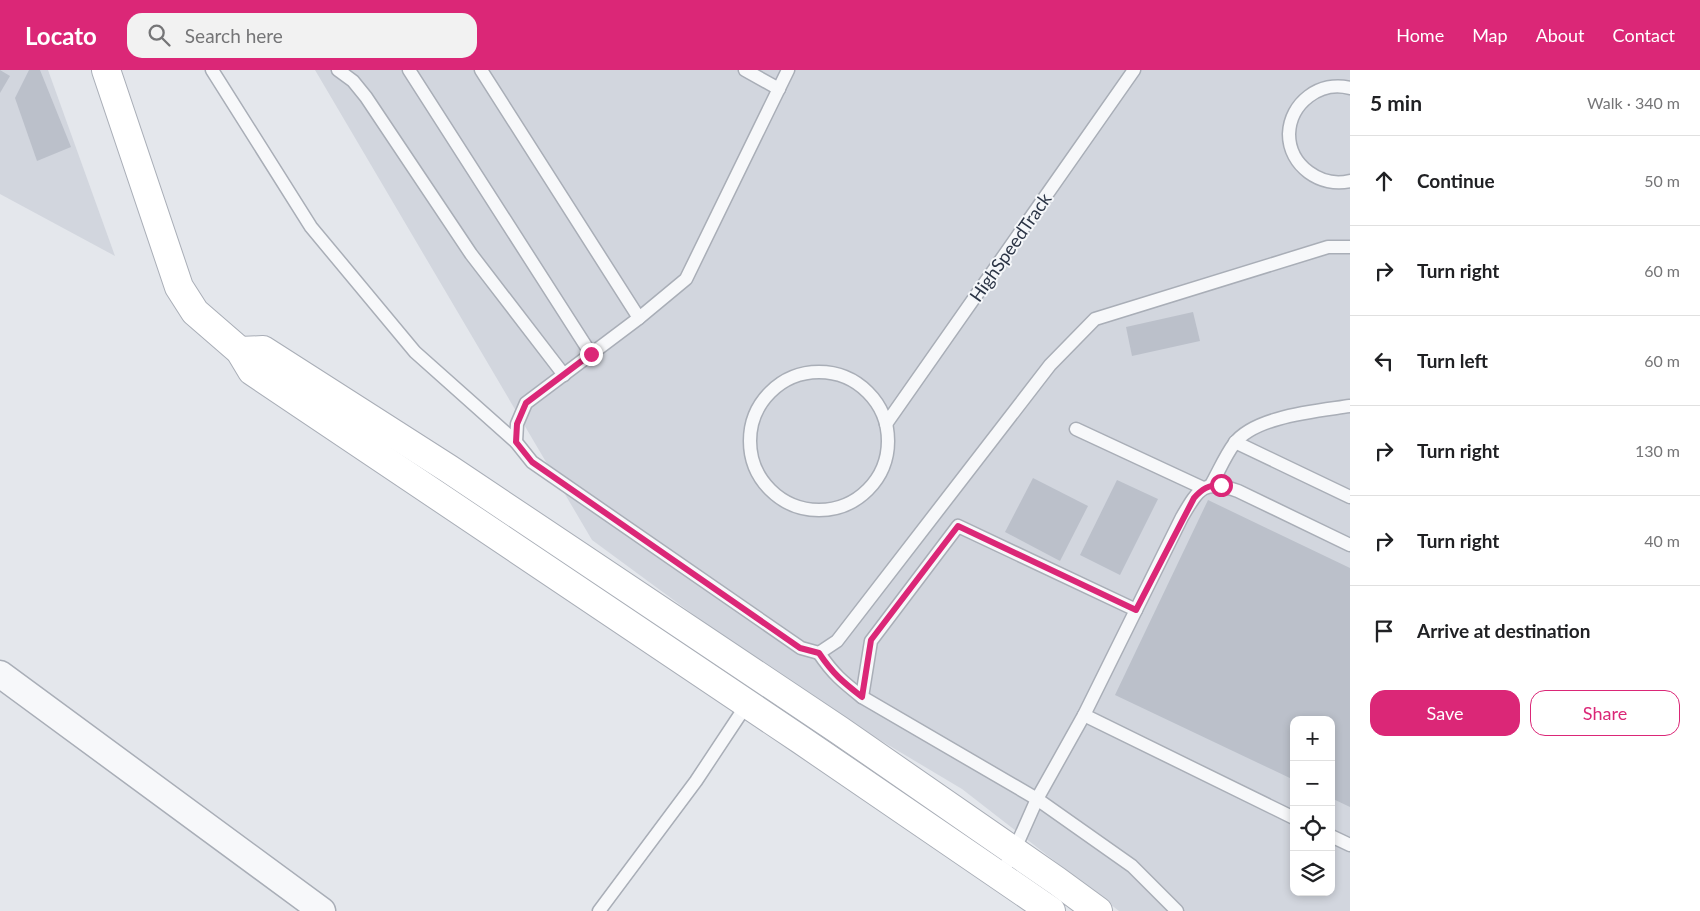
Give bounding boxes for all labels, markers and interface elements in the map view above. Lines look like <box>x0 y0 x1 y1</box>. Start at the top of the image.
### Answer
search box <box>127 13 477 58</box>
text: Locato <box>25 21 97 50</box>
icon: search <box>145 21 173 49</box>
text: Search here <box>185 24 283 47</box>
text: Home <box>1396 24 1444 46</box>
text: Map <box>1472 24 1508 46</box>
text: About <box>1536 24 1585 46</box>
text: Contact <box>1613 24 1675 46</box>
text: 5 min <box>1370 90 1422 115</box>
text: Walk · 340 m <box>1587 93 1680 112</box>
icon: ahead <box>1370 167 1398 195</box>
text: Continue <box>1417 169 1495 192</box>
text: 50 m <box>1644 171 1680 190</box>
street label: HighSpeedTrack <box>964 188 1056 306</box>
icon: right <box>1370 257 1398 285</box>
text: Turn right <box>1417 259 1499 282</box>
text: 60 m <box>1644 261 1680 280</box>
route end <box>580 343 603 366</box>
icon: left <box>1370 347 1398 375</box>
text: Turn left <box>1417 349 1488 372</box>
text: 60 m <box>1644 351 1680 370</box>
icon: right <box>1370 437 1398 465</box>
text: Turn right <box>1417 439 1499 462</box>
text: 130 m <box>1635 441 1680 460</box>
route start <box>1210 474 1233 497</box>
icon: right <box>1370 527 1398 555</box>
text: Turn right <box>1417 529 1499 552</box>
text: 40 m <box>1644 531 1680 550</box>
icon: arrive <box>1370 617 1398 645</box>
text: Arrive at destination <box>1417 619 1590 642</box>
button: Save <box>1370 690 1520 736</box>
button: Share <box>1530 690 1680 736</box>
map controls <box>1290 716 1335 896</box>
button: + <box>1290 716 1335 761</box>
button: − <box>1290 761 1335 806</box>
button: locate <box>1290 806 1335 851</box>
button: layers <box>1290 851 1335 896</box>

